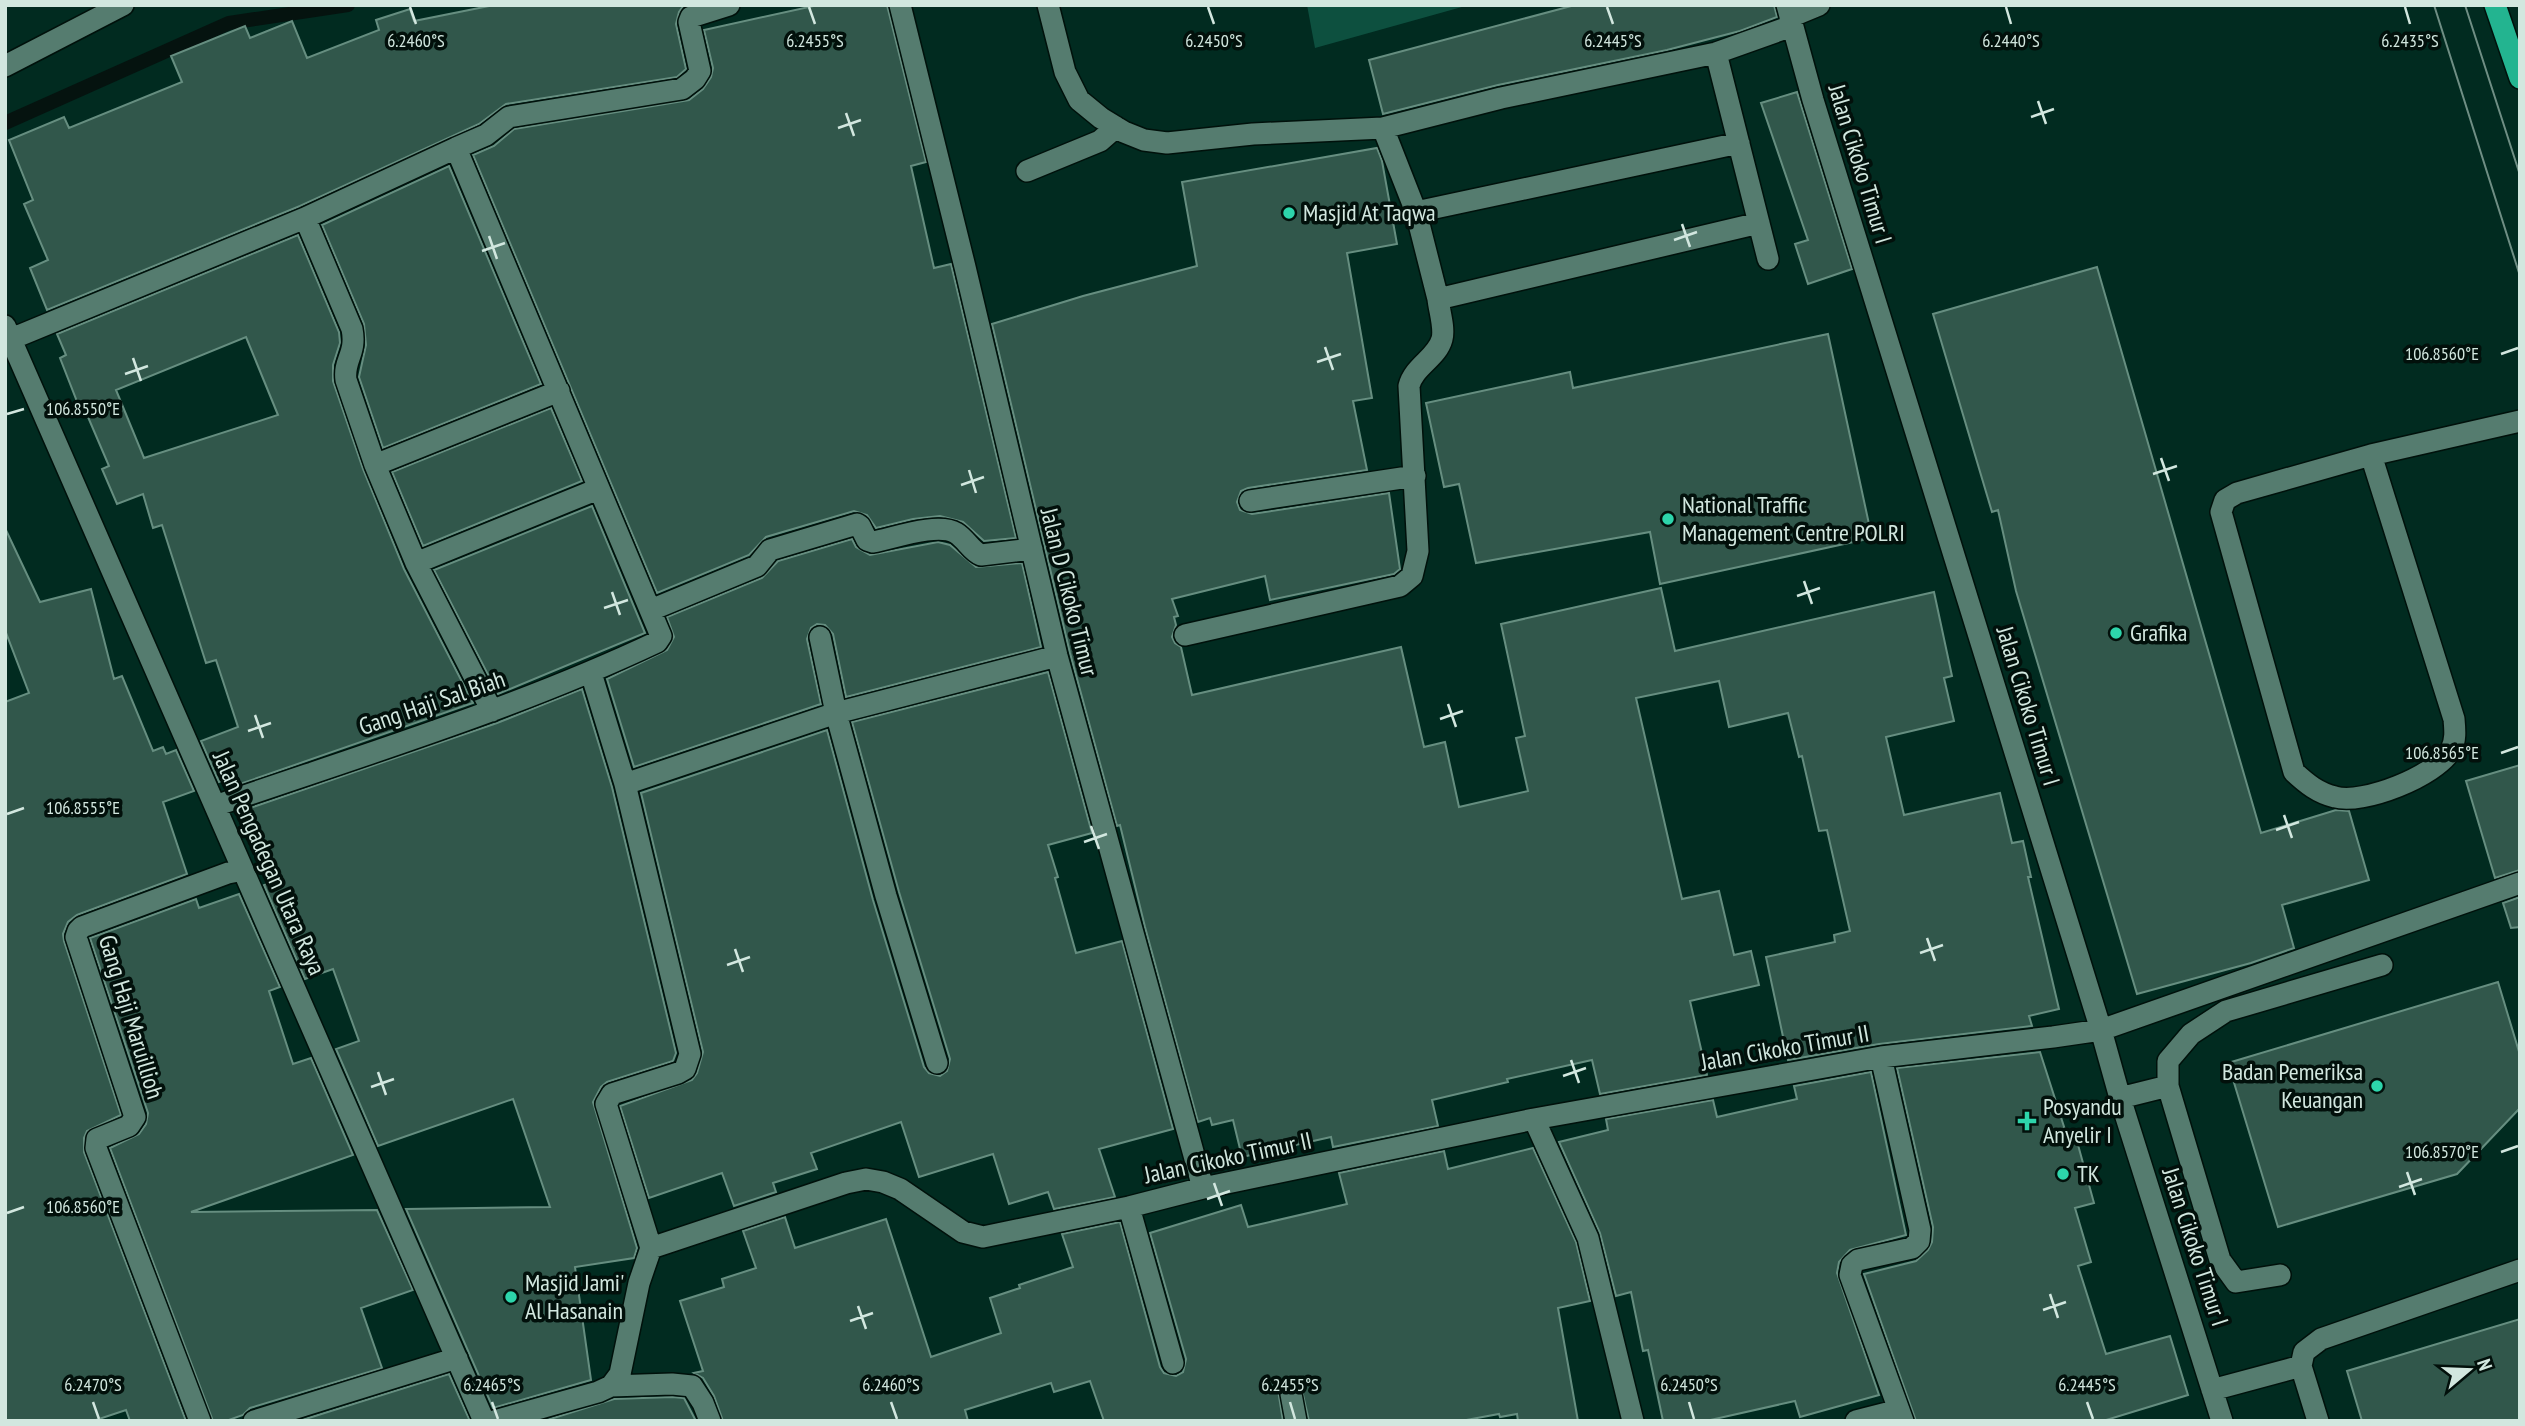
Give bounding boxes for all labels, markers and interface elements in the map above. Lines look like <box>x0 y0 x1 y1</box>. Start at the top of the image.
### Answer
text: 6.2460°S <box>387 29 445 52</box>
text: 6.2455°S <box>786 29 844 52</box>
text: 6.2450°S <box>1185 29 1243 52</box>
text: 6.2445°S <box>1584 29 1642 52</box>
text: 6.2440°S <box>1982 29 2040 52</box>
text: 6.2435°S <box>2381 29 2439 52</box>
street label: Jalan Cikoko Timur I <box>1821 79 1899 247</box>
place label: Masjid At Taqwa <box>1303 197 1436 228</box>
marker: Masjid At Taqwa <box>1281 205 1297 221</box>
text: 106.8560°E <box>2405 342 2479 365</box>
text: 106.8550°E <box>46 397 120 420</box>
place label: National Traffic Management Centre POLRI <box>1682 489 1905 548</box>
street label: Jalan D Cikoko Timur <box>1033 504 1105 679</box>
marker: National Traffic Management Centre POLRI <box>1660 511 1676 527</box>
place label: Grafika <box>2130 617 2187 648</box>
street label: Jalan Cikoko Timur I <box>1989 621 2067 789</box>
marker: Grafika <box>2108 625 2124 641</box>
street label: Gang Haji Sal Biah <box>355 663 509 742</box>
text: 106.8565°E <box>2405 741 2479 764</box>
street label: Jalan Pengadegan Utara Raya <box>206 745 333 980</box>
text: 106.8555°E <box>46 796 120 819</box>
street label: Gang Haji Maruillioh <box>92 931 171 1103</box>
street label: Jalan Cikoko Timur II <box>1697 1017 1872 1078</box>
place label: Badan Pemeriksa Keuangan <box>2222 1056 2363 1115</box>
marker: Badan Pemeriksa Keuangan <box>2369 1078 2385 1094</box>
place label: Posyandu Anyelir I <box>2043 1091 2122 1150</box>
marker: Posyandu Anyelir I <box>2017 1111 2037 1131</box>
street label: Jalan Cikoko Timur II <box>1140 1125 1315 1191</box>
text: 106.8570°E <box>2405 1140 2479 1163</box>
place label: TK <box>2077 1158 2100 1189</box>
street label: Jalan Cikoko Timur I <box>2155 1163 2236 1330</box>
marker: TK <box>2055 1166 2071 1182</box>
text: 106.8560°E <box>46 1195 120 1218</box>
place label: Masjid Jami' Al Hasanain <box>525 1267 624 1326</box>
marker: Masjid Jami' Al Hasanain <box>503 1289 519 1305</box>
north arrow <box>2434 1335 2504 1405</box>
text: N <box>2472 1356 2498 1373</box>
text: 6.2470°S <box>64 1373 122 1396</box>
text: 6.2465°S <box>463 1373 521 1396</box>
text: 6.2460°S <box>862 1373 920 1396</box>
text: 6.2455°S <box>1261 1373 1319 1396</box>
text: 6.2450°S <box>1660 1373 1718 1396</box>
text: 6.2445°S <box>2058 1373 2116 1396</box>

